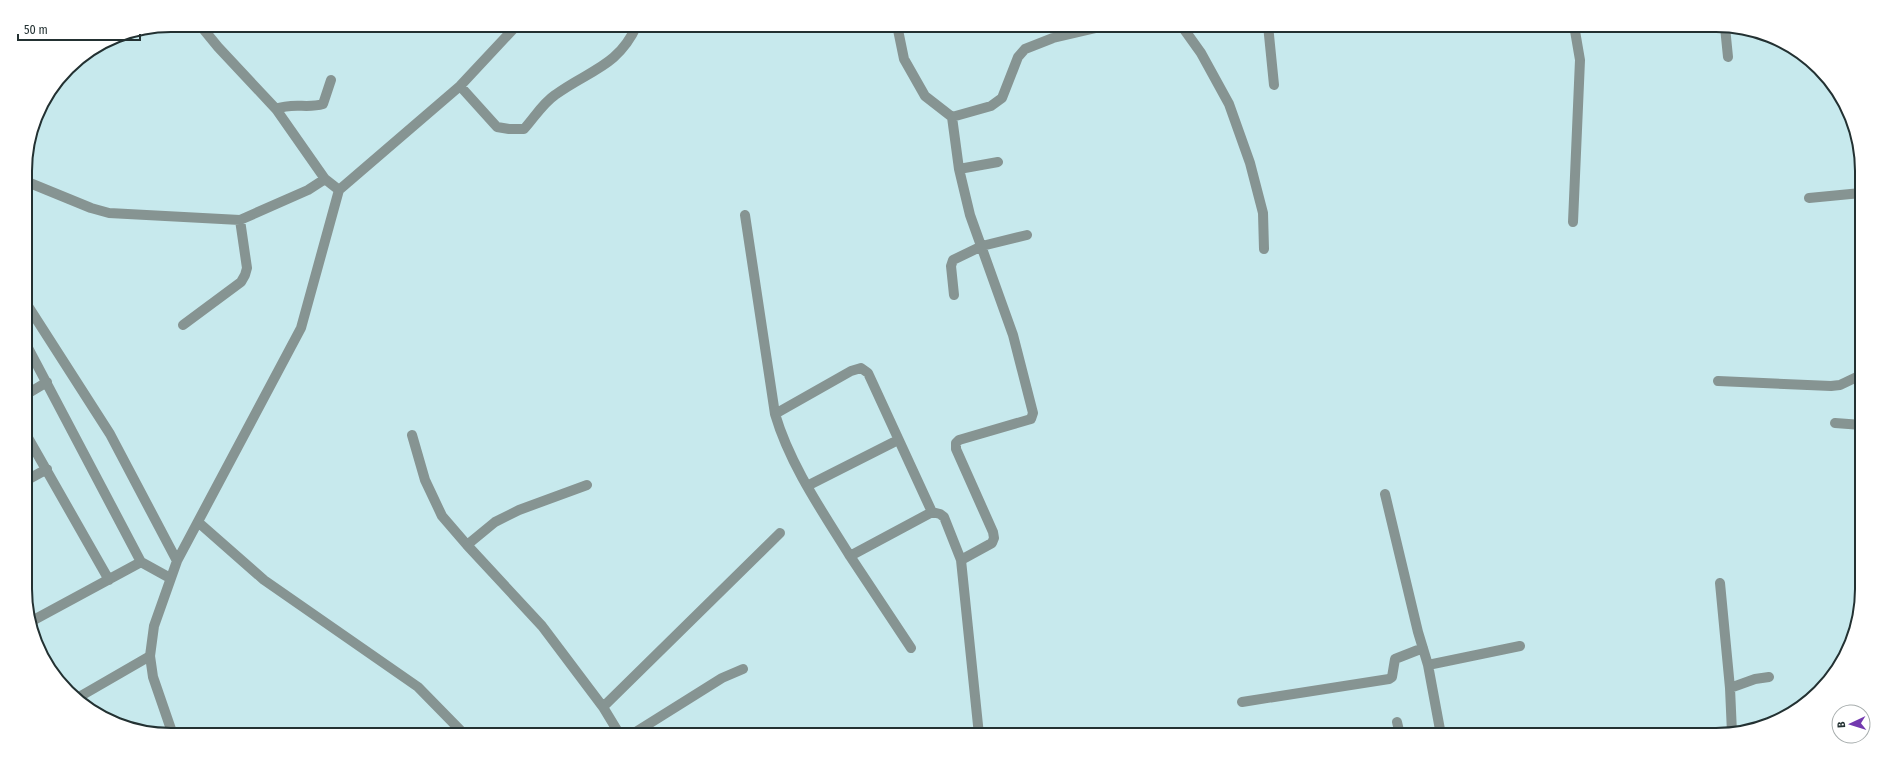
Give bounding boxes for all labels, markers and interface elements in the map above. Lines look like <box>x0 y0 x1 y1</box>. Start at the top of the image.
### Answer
scale bar <box>18 16 140 42</box>
text: 50 m <box>24 23 48 37</box>
north arrow <box>1831 704 1871 744</box>
text: B <box>1835 721 1848 728</box>

